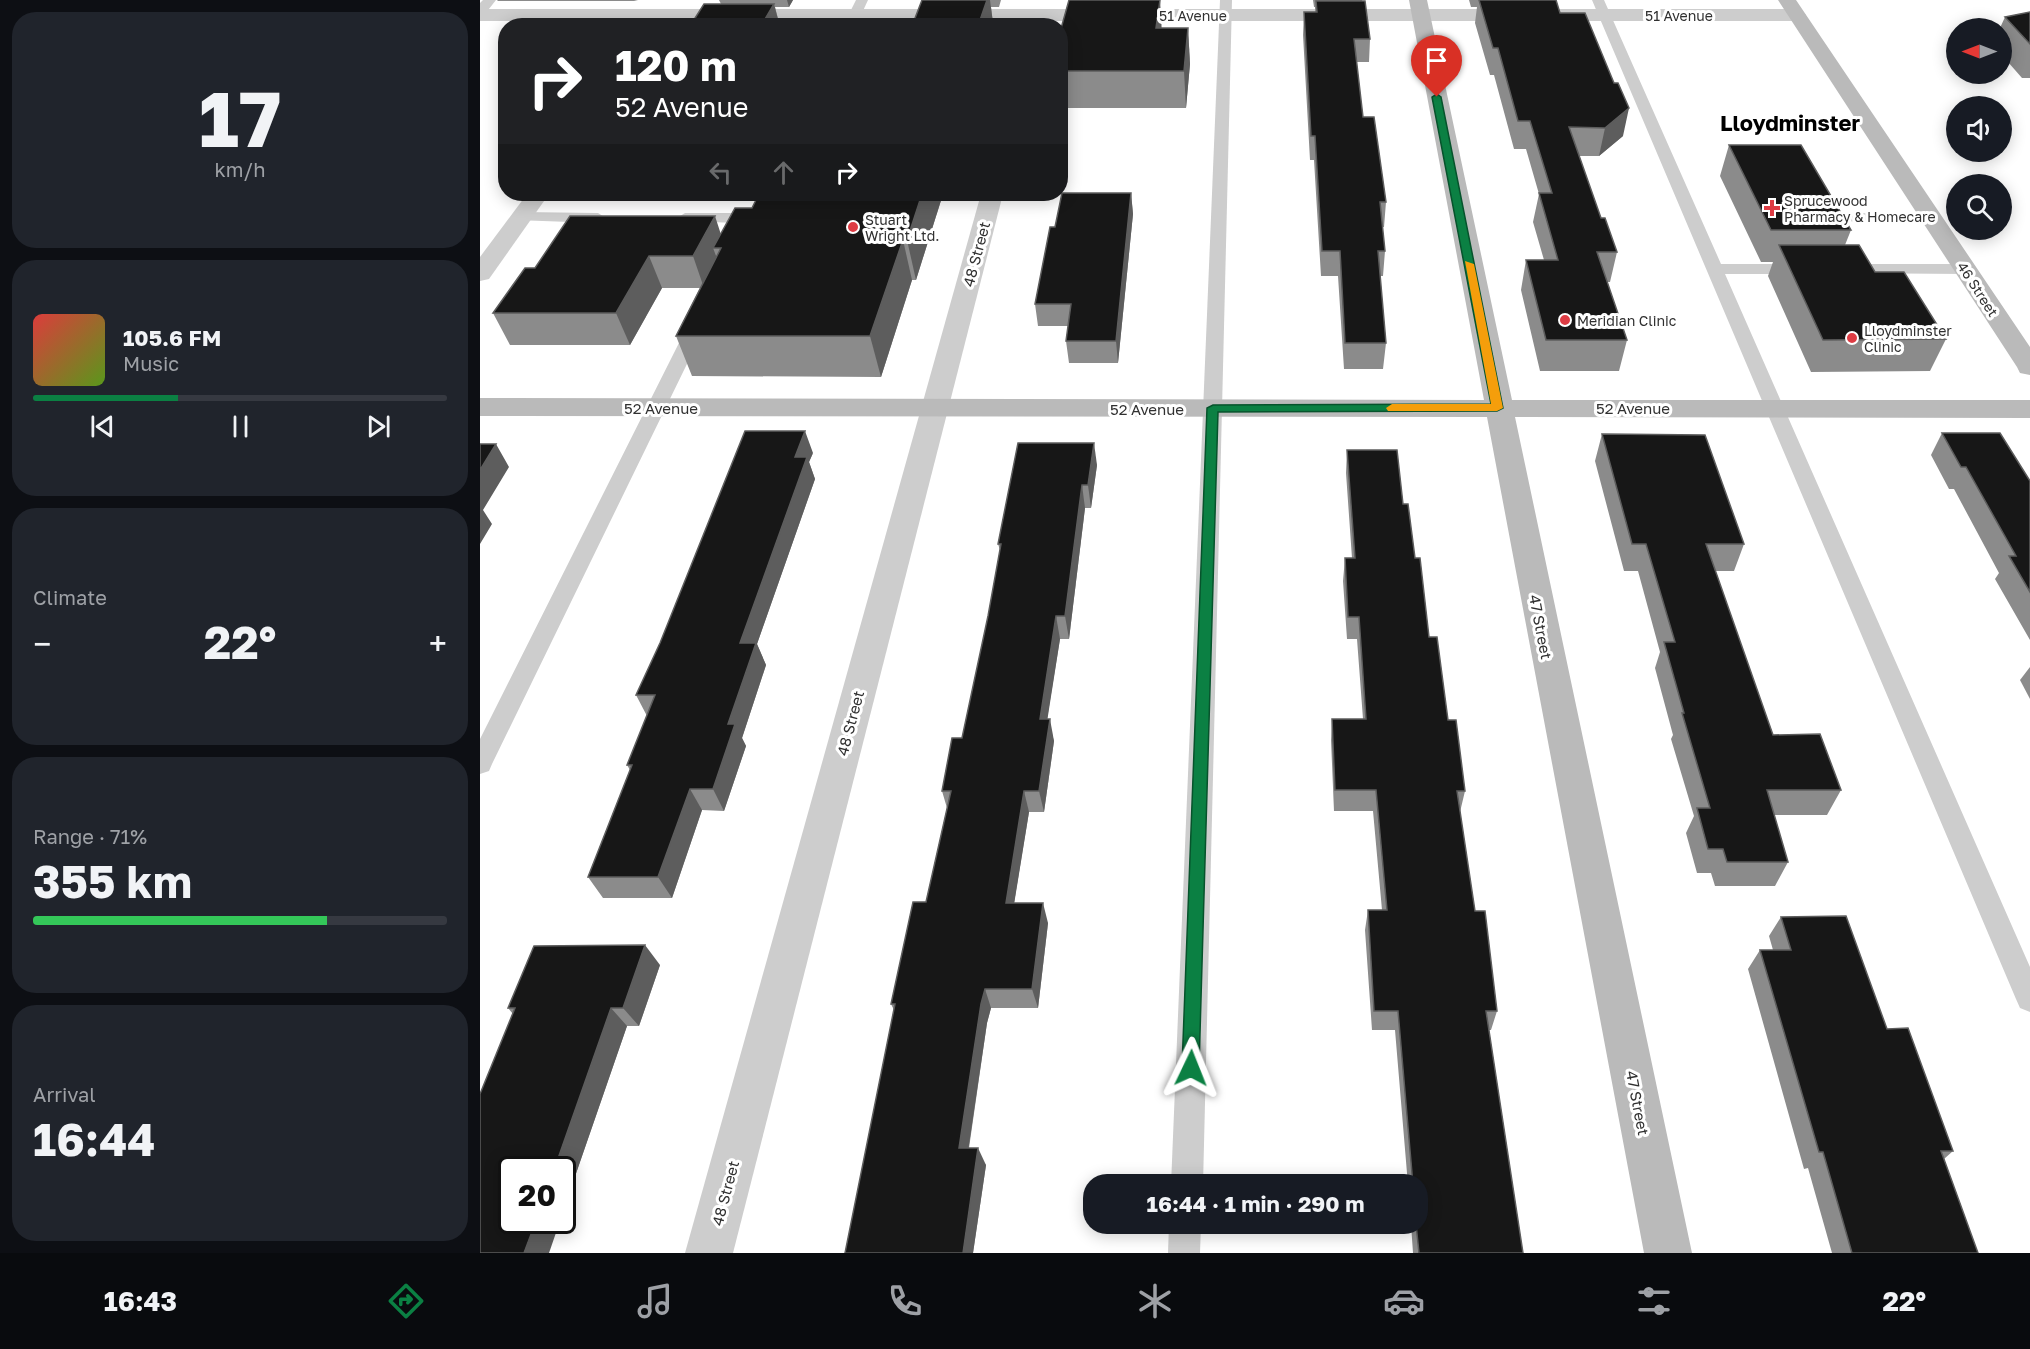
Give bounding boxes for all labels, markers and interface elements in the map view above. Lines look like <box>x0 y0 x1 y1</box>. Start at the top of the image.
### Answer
street label: 51 Avenue <box>1159 7 1227 24</box>
street label: 51 Avenue <box>1645 7 1713 24</box>
north arrow <box>1946 18 2012 84</box>
map controls <box>1946 18 2012 240</box>
pin <box>1411 35 1462 97</box>
text: 120 m <box>615 40 737 90</box>
icon: right <box>516 42 594 120</box>
icon: arrive <box>1420 44 1453 77</box>
text: 17 <box>199 71 281 164</box>
text: 52 Avenue <box>615 91 748 123</box>
button: sound <box>1946 96 2012 162</box>
district label: Lloydminster <box>1720 109 1860 136</box>
icon: left <box>704 156 737 189</box>
icon: ahead <box>767 156 800 189</box>
icon: right <box>830 156 863 189</box>
text: km/h <box>215 157 265 181</box>
button: search <box>1946 174 2012 240</box>
place label: Sprucewood Pharmacy & Homecare <box>1784 192 1936 225</box>
marker: Sprucewood Pharmacy & Homecare <box>1765 201 1779 215</box>
place label: Stuart Wright Ltd. <box>865 211 940 244</box>
marker: Stuart Wright Ltd. <box>846 220 860 234</box>
street label: 48 Street <box>959 220 993 288</box>
street label: 46 Street <box>1954 258 2002 320</box>
place label: Meridian Clinic <box>1577 312 1677 329</box>
marker: Meridian Clinic <box>1558 313 1572 327</box>
place label: Lloydminster Clinic <box>1864 322 1952 355</box>
text: 105.6 FM <box>123 324 221 351</box>
marker: Lloydminster Clinic <box>1845 331 1859 345</box>
text: Music <box>123 351 179 375</box>
street label: 52 Avenue <box>624 399 698 417</box>
street label: 52 Avenue <box>1596 399 1670 417</box>
street label: 52 Avenue <box>1110 400 1184 418</box>
icon: previous <box>86 410 119 443</box>
icon: pause <box>224 410 257 443</box>
icon: next <box>362 410 395 443</box>
text: Climate <box>33 585 107 609</box>
street label: 47 Street <box>1526 593 1556 661</box>
text: 22° <box>204 615 276 669</box>
text: − <box>33 624 51 663</box>
text: + <box>429 624 447 663</box>
street label: 48 Street <box>833 689 867 757</box>
text: Range · 71% <box>33 824 147 848</box>
text: 355 km <box>33 854 192 908</box>
position arrow <box>1159 1036 1223 1100</box>
street label: 47 Street <box>1623 1069 1653 1137</box>
text: Arrival <box>33 1082 96 1106</box>
text: 16:44 <box>33 1112 155 1166</box>
speed limit sign: 20 <box>498 1156 576 1234</box>
street label: 48 Street <box>708 1159 742 1227</box>
text: 16:44 · 1 min · 290 m <box>1147 1190 1364 1217</box>
icon: directions <box>385 1280 427 1322</box>
icon: music <box>634 1280 676 1322</box>
icon: phone <box>884 1280 926 1322</box>
icon: climate <box>1134 1280 1176 1322</box>
icon: car <box>1383 1280 1425 1322</box>
icon: filters <box>1633 1280 1675 1322</box>
text: 16:43 <box>104 1285 177 1317</box>
text: 22° <box>1883 1285 1926 1317</box>

